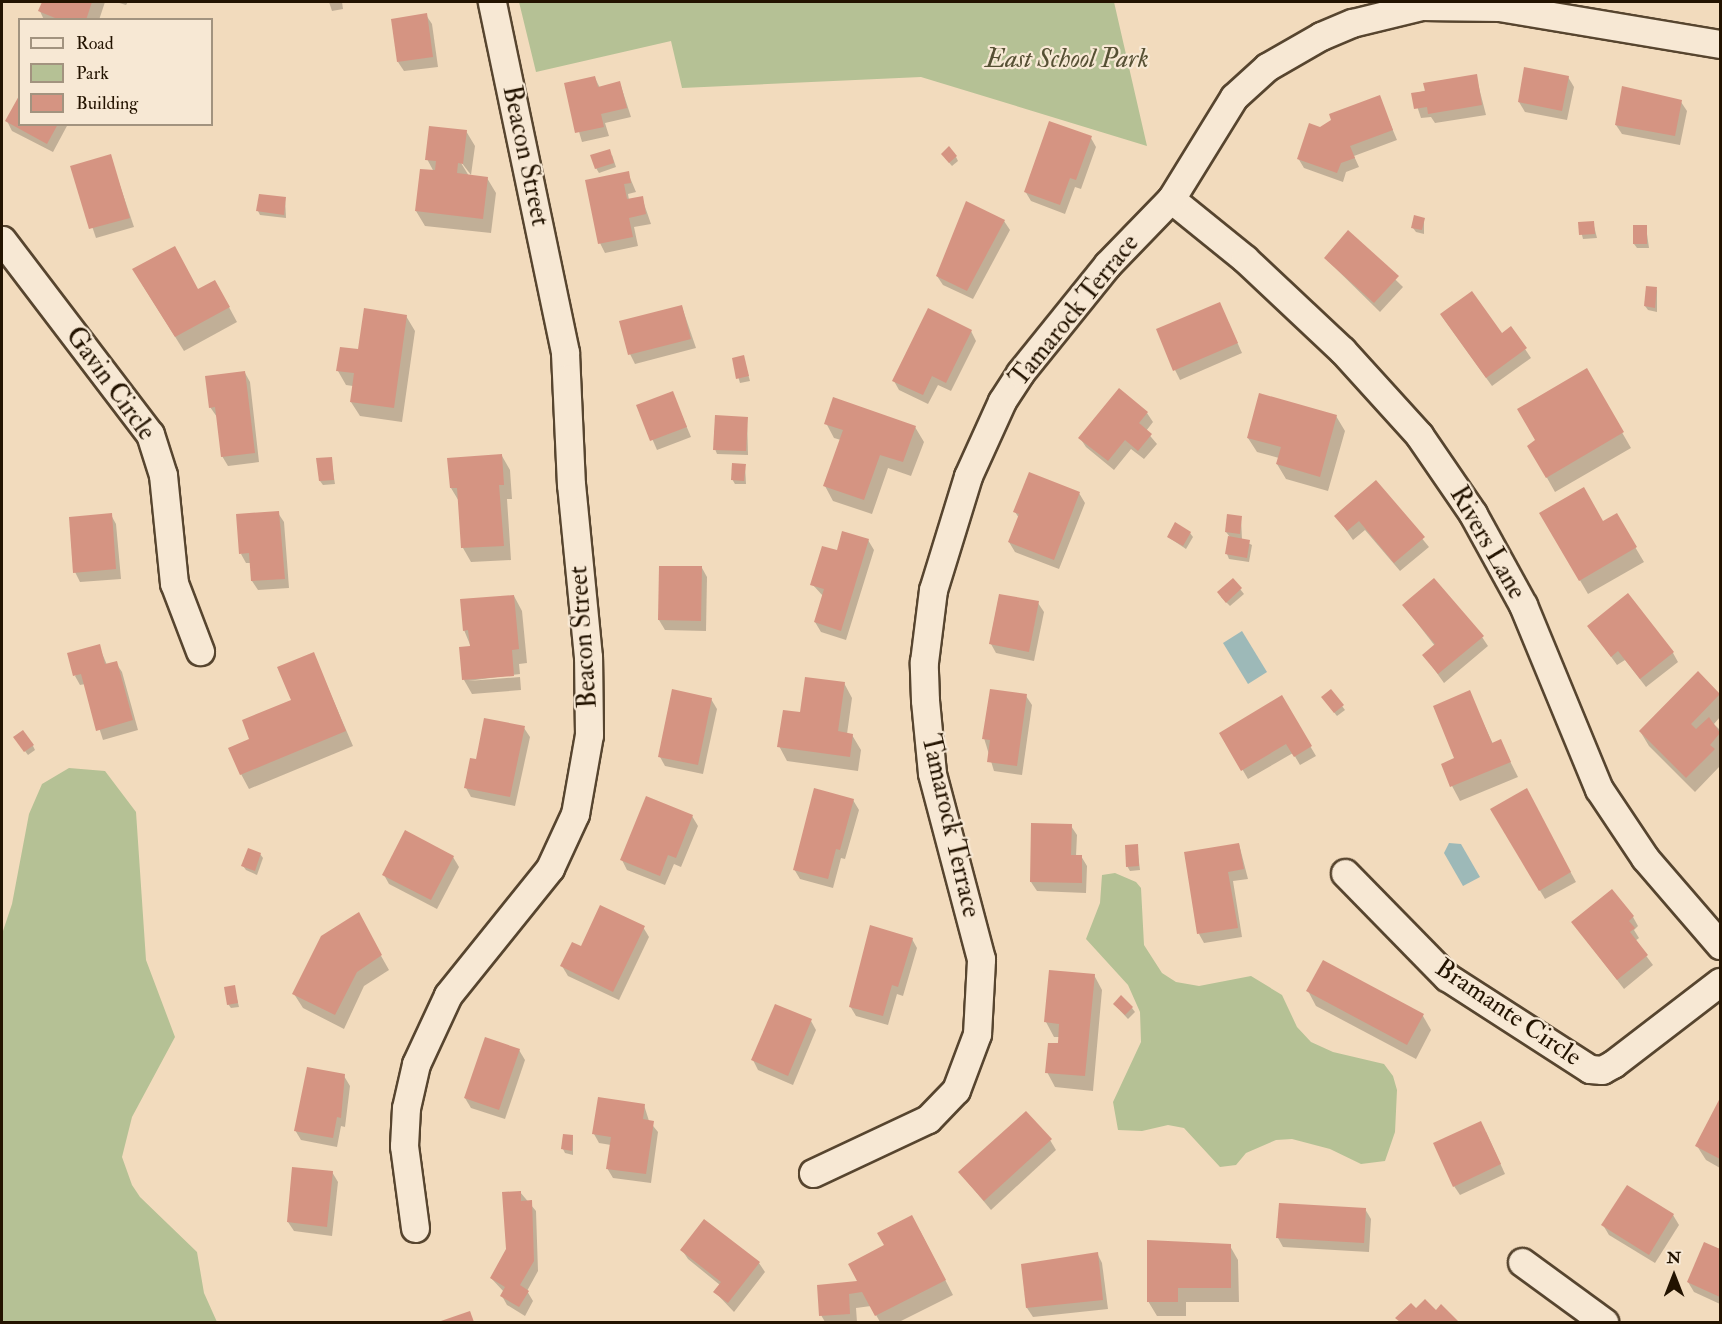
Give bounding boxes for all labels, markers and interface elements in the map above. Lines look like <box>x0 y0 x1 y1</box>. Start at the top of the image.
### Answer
legend <box>18 18 213 126</box>
text: Road <box>76 32 114 55</box>
park label: East School Park <box>985 44 1149 76</box>
text: Park <box>76 62 109 85</box>
street label: Beacon Street <box>495 83 555 229</box>
text: Building <box>76 92 138 115</box>
street label: Tamarock Terrace <box>1004 229 1146 393</box>
street label: Gavin Circle <box>58 321 162 447</box>
street label: Rivers Lane <box>1442 481 1532 605</box>
street label: Beacon Street <box>563 565 605 709</box>
street label: Tamarock Terrace <box>914 731 986 921</box>
street label: Bramante Circle <box>1429 953 1587 1073</box>
north arrow <box>1644 1246 1704 1306</box>
text: N <box>1667 1248 1681 1268</box>

